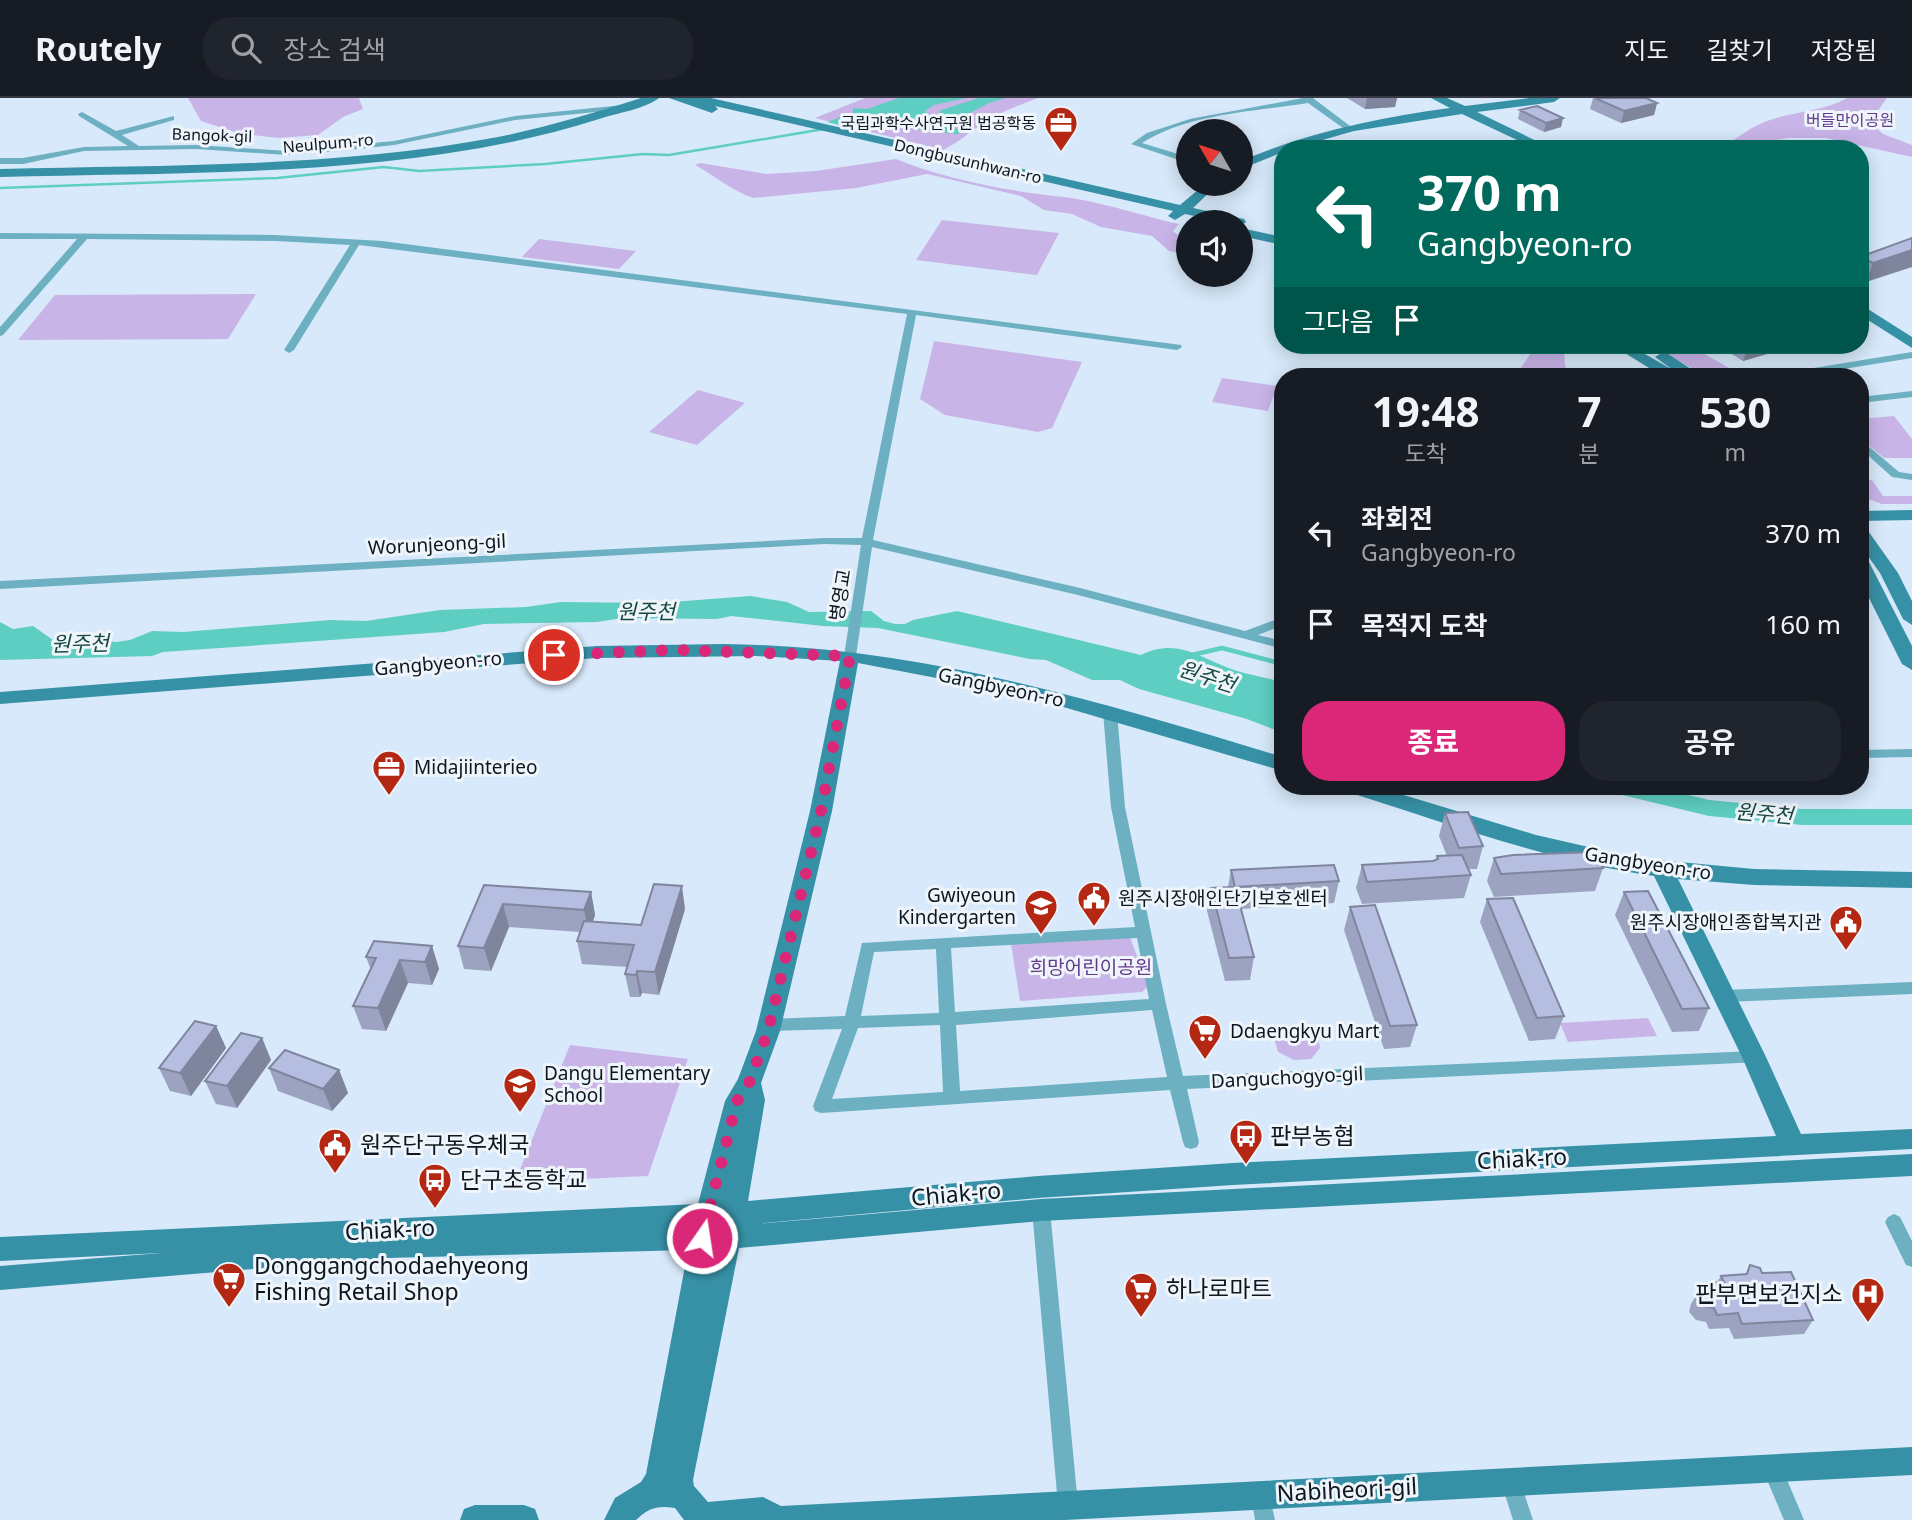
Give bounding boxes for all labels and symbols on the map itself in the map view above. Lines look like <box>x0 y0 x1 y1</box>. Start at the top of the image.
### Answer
office icon: 국립과학수사연구원 법공학동 <box>1042 104 1080 153</box>
park label: 버들만이공원 <box>1806 109 1894 131</box>
place label: 국립과학수사연구원 법공학동 <box>840 112 1036 134</box>
north arrow <box>1176 119 1253 196</box>
street label: Bangok-gil <box>171 123 253 147</box>
street label: Neulpum-ro <box>282 128 374 158</box>
street label: Dongbusunhwan-ro <box>892 133 1044 189</box>
street label: Worunjeong-gil <box>367 527 507 561</box>
street label: 병영교 <box>823 567 857 623</box>
water label: 원주천 <box>617 597 678 625</box>
pin <box>524 625 584 685</box>
water label: 원주천 <box>51 628 112 658</box>
street label: Gangbyeon-ro <box>373 644 503 682</box>
water label: 원주천 <box>1175 654 1242 699</box>
street label: Gangbyeon-ro <box>936 661 1066 713</box>
office icon: Midajiinterieo <box>370 748 408 797</box>
place label: Midajiinterieo <box>414 754 537 780</box>
water label: 원주천 <box>1734 797 1797 830</box>
street label: Gangbyeon-ro <box>1583 840 1713 886</box>
public building icon: 원주시장애인단기보호센터 <box>1075 879 1113 928</box>
place label: Gwiyeoun Kindergarten <box>898 882 1016 930</box>
place label: 원주시장애인단기보호센터 <box>1118 885 1328 911</box>
school or university icon: Gwiyeoun Kindergarten <box>1022 887 1060 936</box>
public building icon: 원주시장애인종합복지관 <box>1827 903 1865 952</box>
place label: 원주시장애인종합복지관 <box>1630 909 1822 935</box>
park label: 희망어린이공원 <box>1030 954 1152 980</box>
supermarket icon: Ddaengkyu Mart <box>1186 1012 1224 1061</box>
place label: Ddaengkyu Mart <box>1230 1018 1380 1044</box>
place label: Dangu Elementary School <box>544 1060 710 1108</box>
street label: Danguchogyo-gil <box>1210 1060 1364 1094</box>
school or university icon: Dangu Elementary School <box>501 1065 539 1114</box>
bus stop icon: 판부농협 <box>1227 1117 1265 1166</box>
place label: 판부농협 <box>1270 1119 1355 1151</box>
public building icon: 원주단구동우체국 <box>316 1126 354 1175</box>
place label: 원주단구동우체국 <box>360 1128 529 1160</box>
street label: Chiak-ro <box>1476 1140 1568 1176</box>
bus stop icon: 단구초등학교 <box>416 1161 454 1210</box>
place label: 단구초등학교 <box>460 1163 587 1195</box>
street label: Chiak-ro <box>910 1173 1002 1213</box>
position arrow <box>665 1201 739 1275</box>
street label: Chiak-ro <box>344 1211 436 1247</box>
place label: Donggangchodaehyeong Fishing Retail Shop <box>254 1249 529 1307</box>
supermarket icon: Donggangchodaehyeong Fishing Retail Shop <box>210 1260 248 1309</box>
supermarket icon: 하나로마트 <box>1122 1270 1160 1319</box>
place label: 하나로마트 <box>1166 1272 1272 1304</box>
hospital icon: 판부면보건지소 <box>1849 1275 1887 1324</box>
place label: 판부면보건지소 <box>1695 1277 1843 1309</box>
street label: Nabiheori-gil <box>1276 1469 1418 1509</box>

